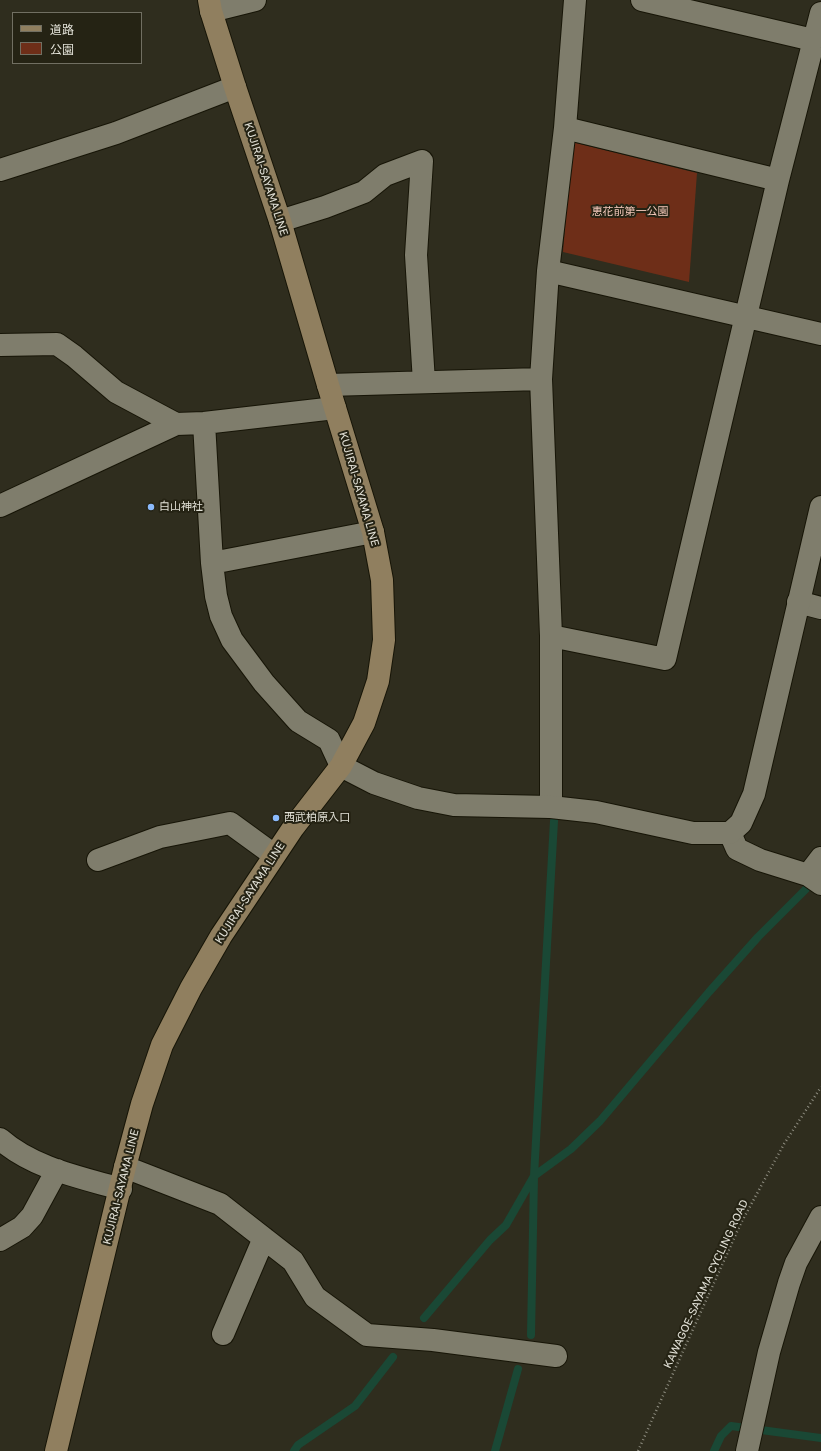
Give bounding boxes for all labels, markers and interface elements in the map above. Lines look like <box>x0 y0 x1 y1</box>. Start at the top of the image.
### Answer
legend <box>12 12 142 64</box>
text: 道路 <box>50 22 74 37</box>
text: 公園 <box>50 42 74 57</box>
street label: KUJIRAI-SAYAMA LINE <box>241 121 291 237</box>
park label: 恵花前第一公園 <box>592 205 668 219</box>
street label: KUJIRAI-SAYAMA LINE <box>336 430 382 548</box>
place label: 白山神社 <box>159 500 203 514</box>
marker: 白山神社 <box>146 502 156 512</box>
place label: 西武柏原入口 <box>284 811 350 825</box>
marker: 西武柏原入口 <box>271 813 281 823</box>
street label: KUJIRAI-SAYAMA LINE <box>212 840 288 946</box>
street label: KUJIRAI-SAYAMA LINE <box>100 1128 142 1246</box>
street label: KAWAGOE-SAYAMA CYCLING ROAD <box>661 1197 751 1371</box>

